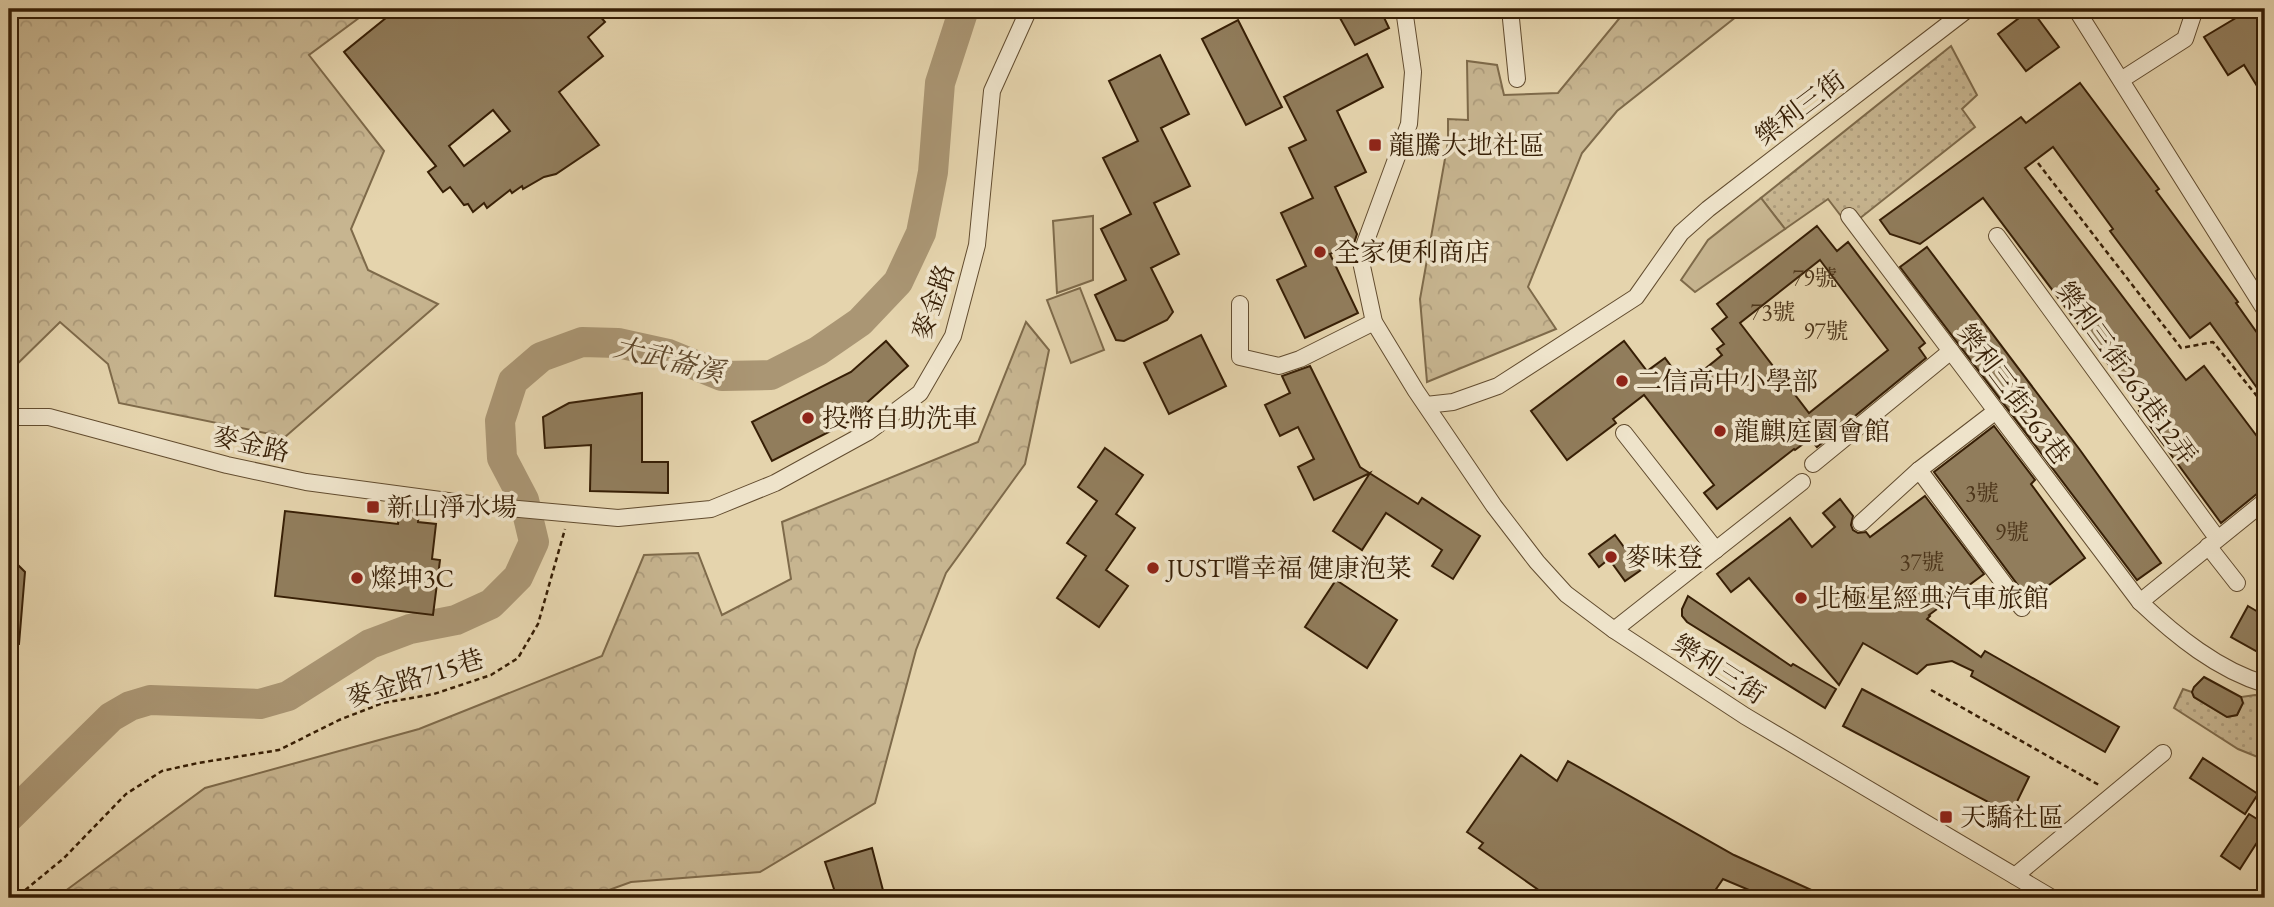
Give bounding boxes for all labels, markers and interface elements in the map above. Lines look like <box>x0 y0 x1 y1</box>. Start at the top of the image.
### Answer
street label: 樂利三街 <box>1748 63 1852 153</box>
place label: 龍騰大地社區 <box>1389 128 1545 162</box>
marker: 龍騰大地社區 <box>1367 137 1383 153</box>
place label: 全家便利商店 <box>1334 235 1490 269</box>
marker: 全家便利商店 <box>1312 244 1328 260</box>
street label: 麥金路 <box>904 260 962 344</box>
house number: 79號 <box>1792 263 1838 293</box>
street label: 樂利三街263巷12弄 <box>2049 275 2205 471</box>
house number: 73號 <box>1750 297 1796 327</box>
house number: 97號 <box>1803 316 1849 346</box>
street label: 樂利三街263巷 <box>1950 317 2078 471</box>
water label: 大武崙溪 <box>610 328 731 391</box>
place label: 二信高中小學部 <box>1636 364 1818 398</box>
marker: 二信高中小學部 <box>1614 373 1630 389</box>
place label: 投幣自助洗車 <box>822 401 978 435</box>
marker: 投幣自助洗車 <box>800 410 816 426</box>
place label: 龍麒庭園會館 <box>1734 414 1890 448</box>
street label: 麥金路 <box>209 419 293 469</box>
marker: 龍麒庭園會館 <box>1712 423 1728 439</box>
house number: 3號 <box>1965 478 1999 508</box>
place label: 新山淨水場 <box>387 490 517 524</box>
marker: 新山淨水場 <box>365 499 381 515</box>
house number: 9號 <box>1995 517 2029 547</box>
place label: 麥味登 <box>1625 540 1703 574</box>
house number: 37號 <box>1899 547 1945 577</box>
marker: 麥味登 <box>1603 549 1619 565</box>
place label: JUST嚐幸福 健康泡菜 <box>1165 551 1412 585</box>
marker: JUST嚐幸福 健康泡菜 <box>1145 560 1161 576</box>
place label: 燦坤3C <box>371 561 454 595</box>
marker: 燦坤3C <box>349 570 365 586</box>
place label: 北極星經典汽車旅館 <box>1815 581 2049 615</box>
marker: 北極星經典汽車旅館 <box>1793 590 1809 606</box>
street label: 樂利三街 <box>1666 626 1772 712</box>
street label: 麥金路715巷 <box>342 641 488 715</box>
place label: 天驕社區 <box>1960 800 2064 834</box>
marker: 天驕社區 <box>1938 809 1954 825</box>

